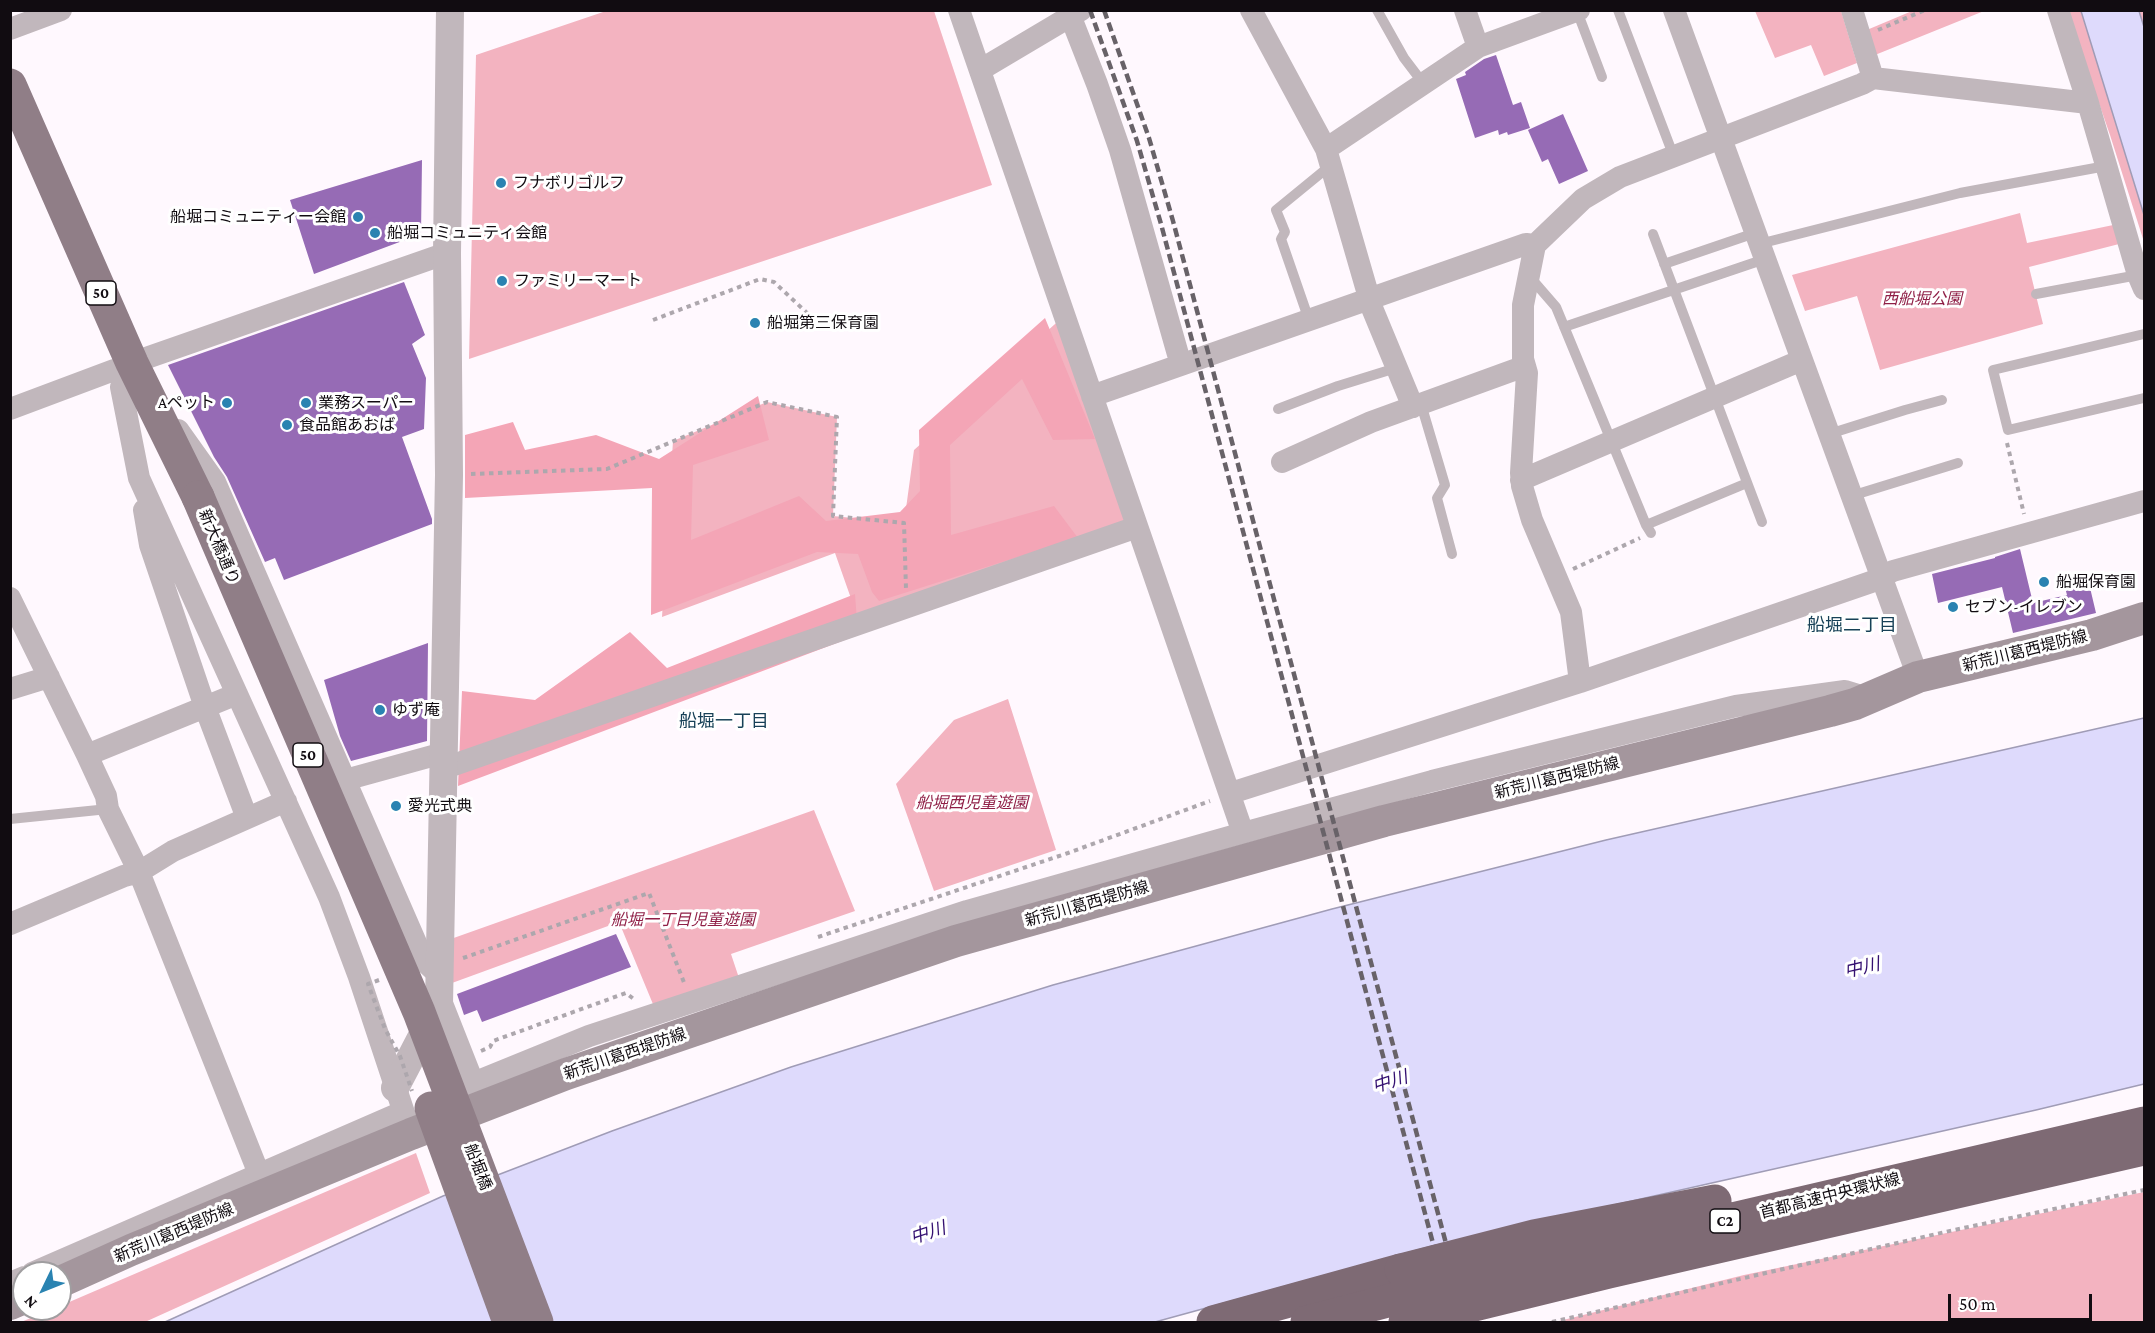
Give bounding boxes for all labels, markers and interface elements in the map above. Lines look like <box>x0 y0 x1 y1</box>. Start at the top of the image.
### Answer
place label: フナボリゴルフ <box>513 173 625 193</box>
marker: フナボリゴルフ <box>494 176 508 190</box>
place label: 船堀コミュニティー会館 <box>170 207 346 227</box>
marker: 船堀コミュニティー会館 <box>351 210 365 224</box>
place label: 船堀コミュニティ会館 <box>387 223 547 243</box>
marker: 船堀コミュニティ会館 <box>368 226 382 240</box>
place label: ファミリーマート <box>514 271 642 291</box>
marker: ファミリーマート <box>495 274 509 288</box>
road number: 50 <box>86 281 116 305</box>
park label: 西船堀公園 <box>1882 289 1962 309</box>
place label: 船堀第三保育園 <box>767 313 879 333</box>
marker: 船堀第三保育園 <box>748 316 762 330</box>
place label: Aペット <box>158 393 215 413</box>
place label: 業務スーパー <box>318 393 414 413</box>
marker: Aペット <box>220 396 234 410</box>
marker: 業務スーパー <box>299 396 313 410</box>
place label: 食品館あおば <box>299 415 395 435</box>
marker: 食品館あおば <box>280 418 294 432</box>
street label: 新大橋通り <box>195 506 243 588</box>
place label: 船堀保育園 <box>2056 572 2136 592</box>
marker: 船堀保育園 <box>2037 575 2051 589</box>
place label: セブン-イレブン <box>1965 597 2083 617</box>
marker: セブン-イレブン <box>1946 600 1960 614</box>
district label: 船堀二丁目 <box>1807 614 1897 636</box>
street label: 新荒川葛西堤防線 <box>1961 626 2089 676</box>
place label: ゆず庵 <box>392 700 440 720</box>
marker: ゆず庵 <box>373 703 387 717</box>
district label: 船堀一丁目 <box>679 710 769 732</box>
road number: 50 <box>293 743 323 767</box>
street label: 新荒川葛西堤防線 <box>1493 753 1621 803</box>
park label: 船堀西児童遊園 <box>916 793 1028 813</box>
place label: 愛光式典 <box>408 796 472 816</box>
marker: 愛光式典 <box>389 799 403 813</box>
street label: 新荒川葛西堤防線 <box>1023 877 1151 931</box>
park label: 船堀一丁目児童遊園 <box>611 910 755 930</box>
water label: 中川 <box>1842 953 1882 983</box>
street label: 新荒川葛西堤防線 <box>561 1024 689 1084</box>
water label: 中川 <box>1370 1066 1410 1098</box>
street label: 船堀橋 <box>460 1141 496 1193</box>
street label: 首都高速中央環状線 <box>1758 1169 1902 1223</box>
street label: 新荒川葛西堤防線 <box>111 1199 237 1267</box>
road number: C2 <box>1710 1209 1740 1233</box>
water label: 中川 <box>908 1217 948 1249</box>
north arrow <box>12 1261 72 1321</box>
scale bar <box>1951 1282 2095 1320</box>
text: N <box>20 1292 40 1312</box>
text: 50 m <box>1959 1294 1996 1314</box>

